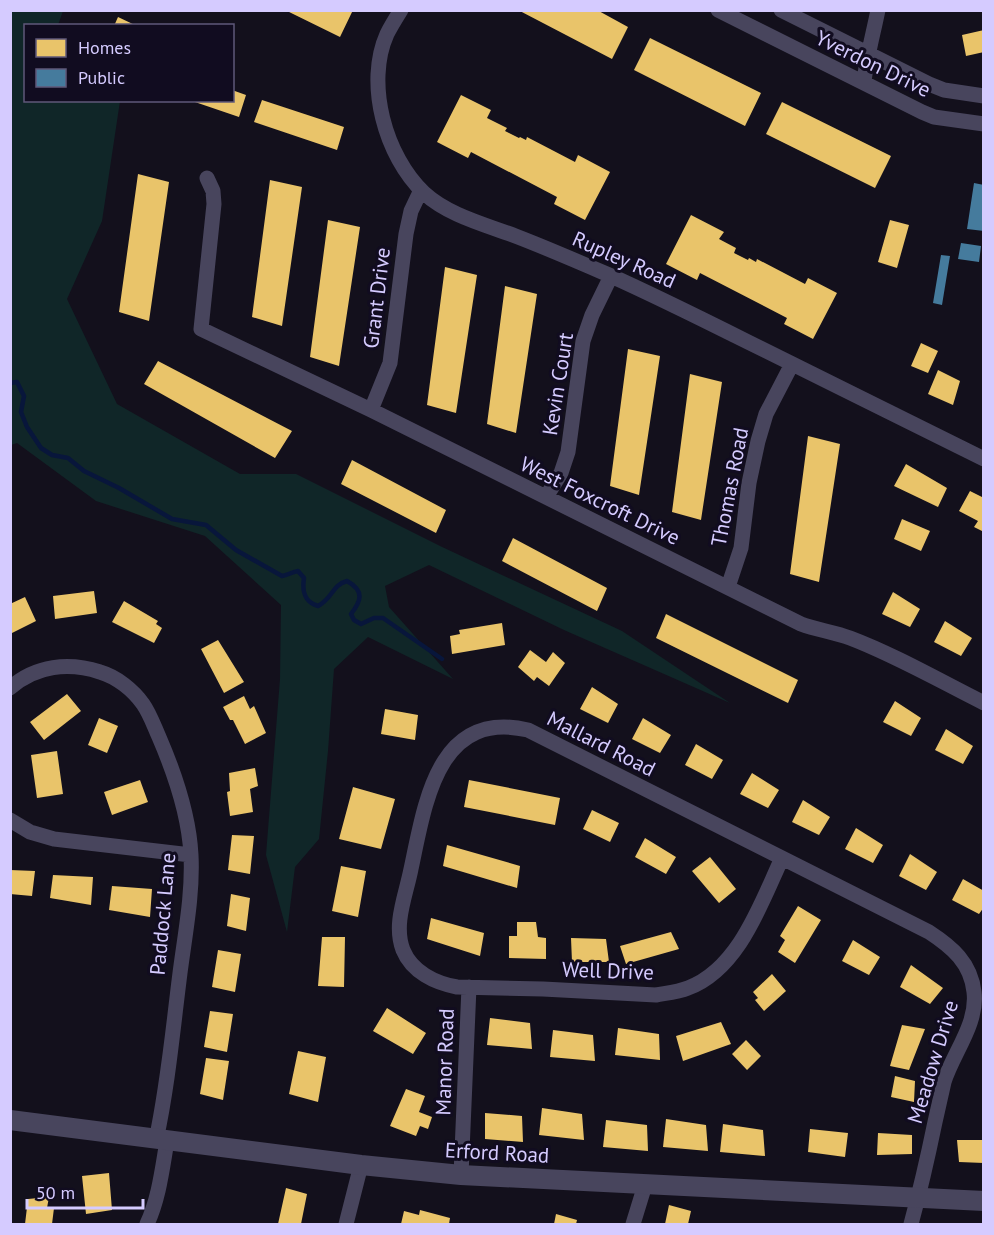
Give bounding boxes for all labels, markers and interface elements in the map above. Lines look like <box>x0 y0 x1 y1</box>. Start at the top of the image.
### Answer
legend <box>24 24 234 102</box>
street label: Yverdon Drive <box>811 24 935 103</box>
text: Homes <box>78 36 131 59</box>
text: Public <box>78 66 125 89</box>
street label: Rupley Road <box>568 225 680 294</box>
street label: Grant Drive <box>357 246 396 350</box>
street label: Kevin Court <box>536 331 579 437</box>
street label: Thomas Road <box>705 425 754 549</box>
street label: West Foxcroft Drive <box>516 450 685 551</box>
street label: Mallard Road <box>542 705 660 782</box>
street label: Paddock Lane <box>144 852 181 976</box>
street label: Well Drive <box>562 955 655 986</box>
street label: Meadow Drive <box>901 997 964 1127</box>
street label: Manor Road <box>429 1008 460 1116</box>
street label: Erford Road <box>444 1136 550 1169</box>
scale bar <box>27 1172 142 1210</box>
text: 50 m <box>36 1181 75 1204</box>

